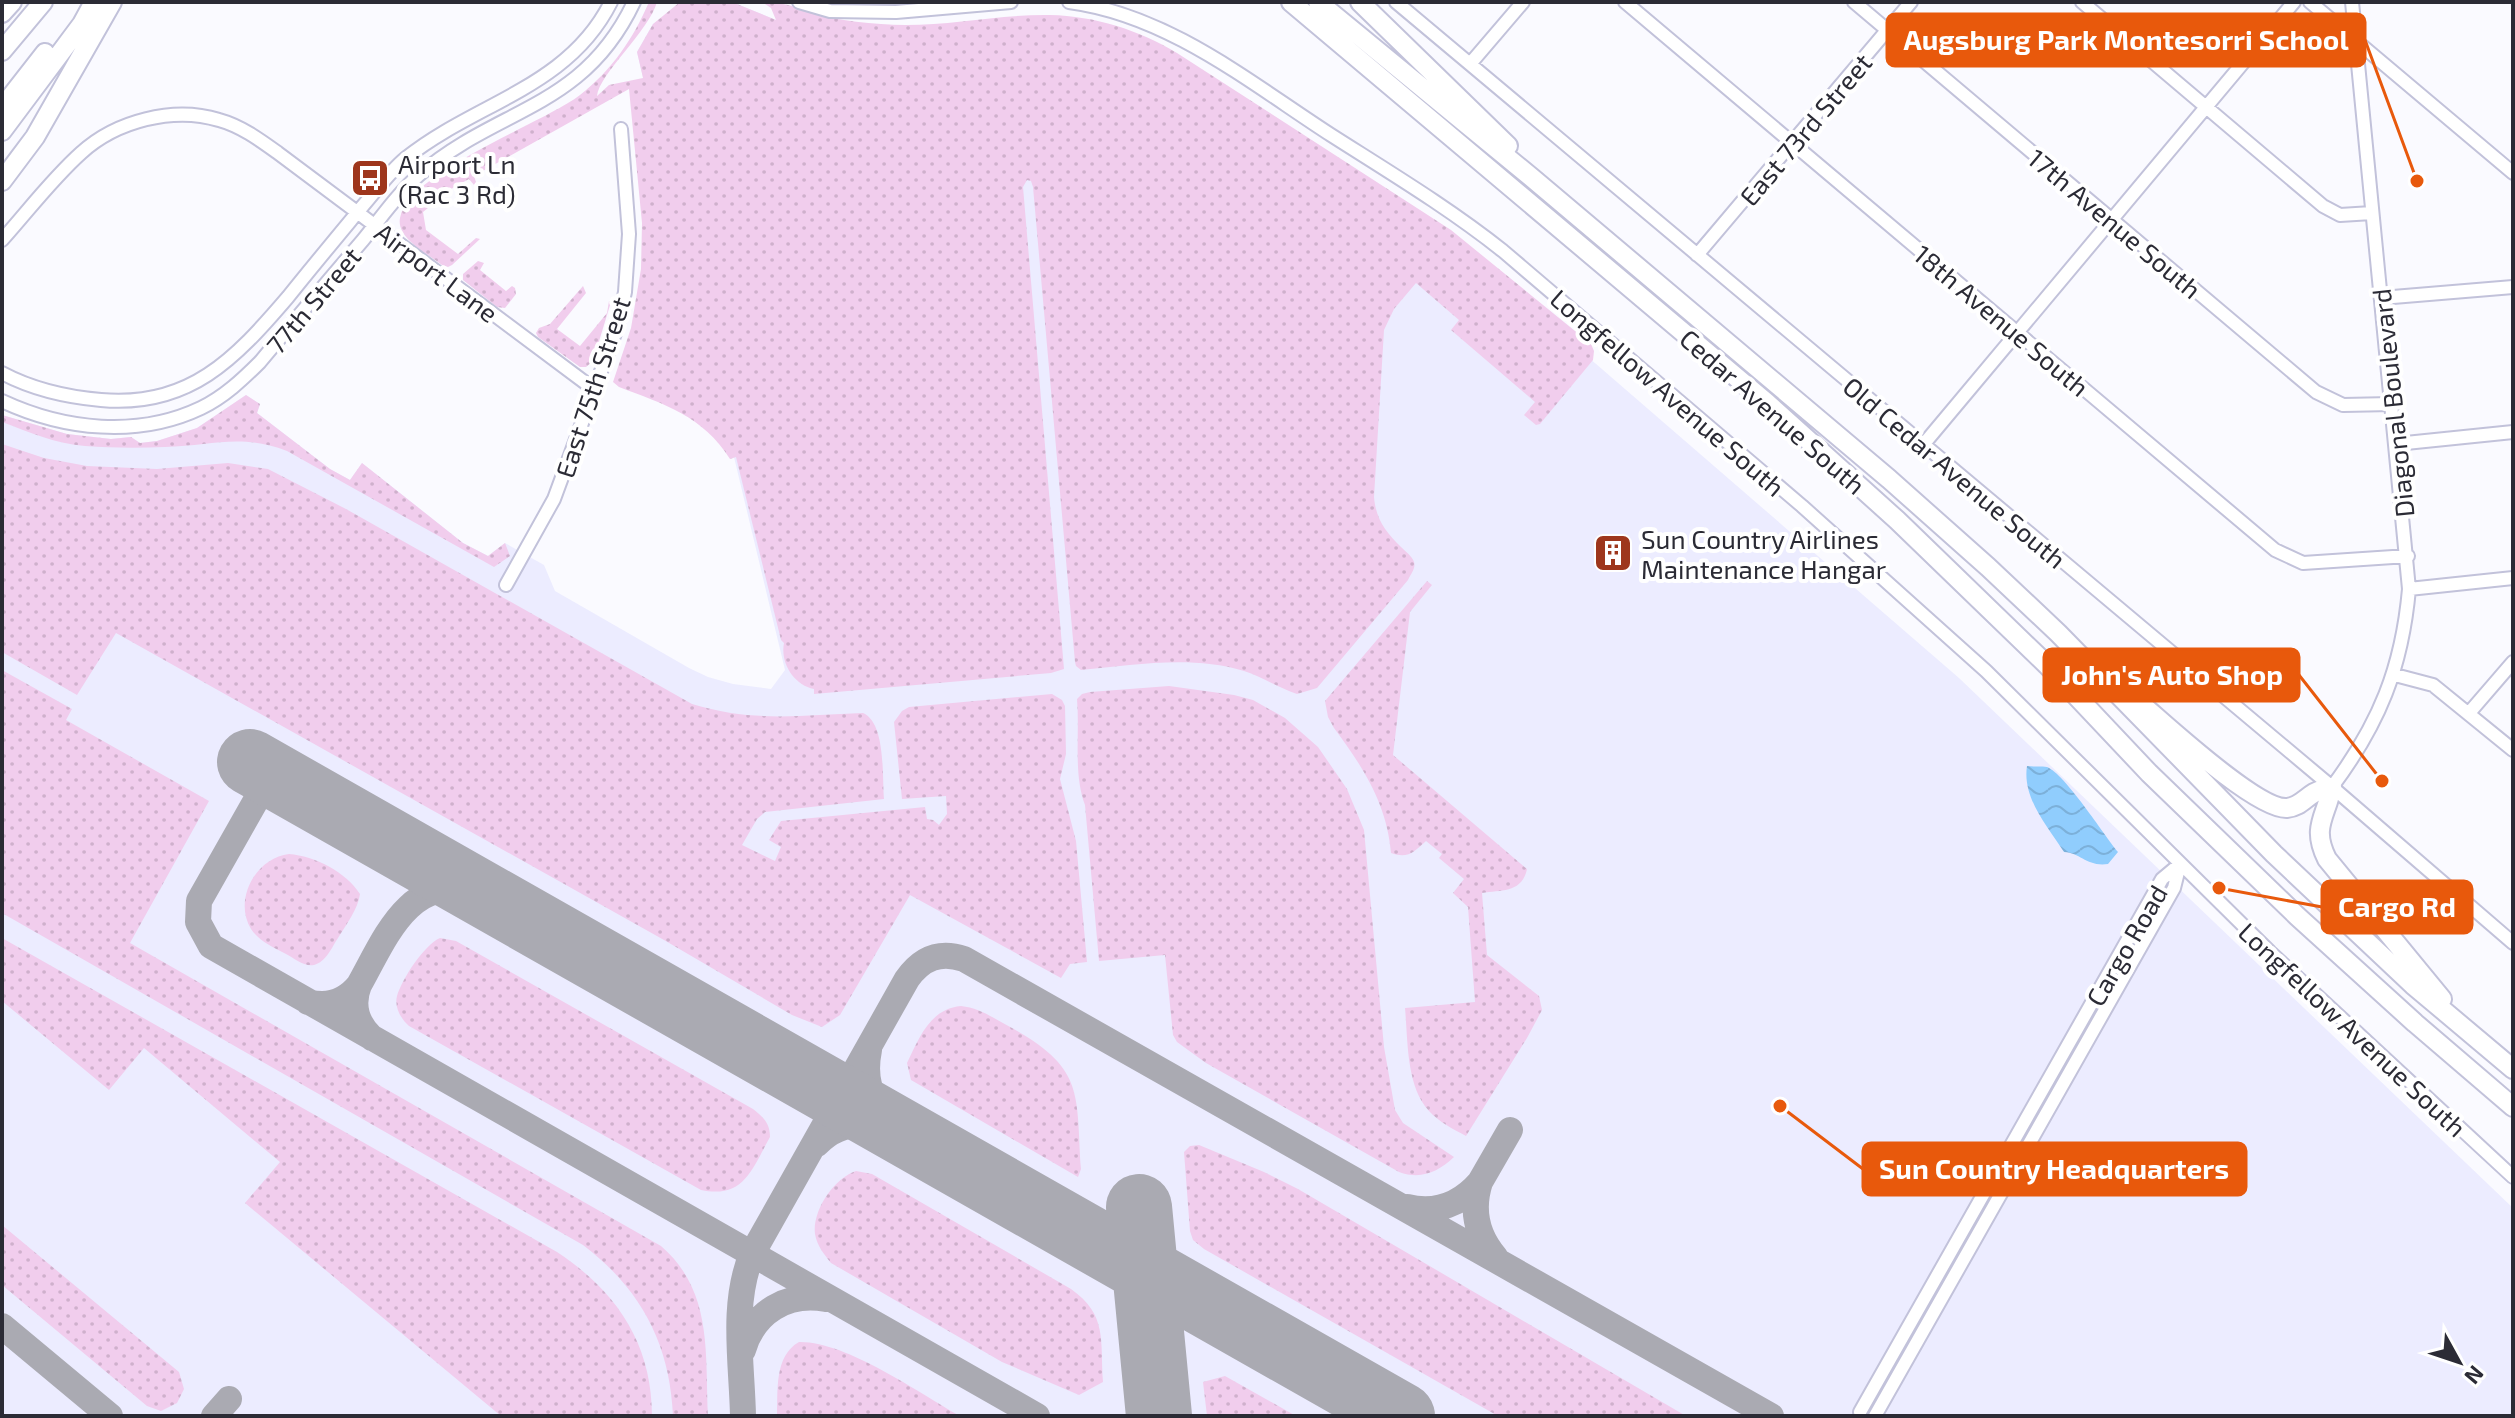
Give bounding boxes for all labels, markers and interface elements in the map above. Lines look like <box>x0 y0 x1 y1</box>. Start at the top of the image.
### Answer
callout: Augsburg Park Montesorri School <box>1887 14 2365 66</box>
text: Augsburg Park Montesorri School <box>1903 22 2349 56</box>
street label: East 73rd Street <box>1732 47 1878 211</box>
street label: 17th Avenue South <box>2022 142 2208 304</box>
place label: Airport Ln (Rac 3 Rd) <box>398 148 516 209</box>
bus stop icon: Airport Ln (Rac 3 Rd) <box>349 157 391 199</box>
street label: Airport Lane <box>369 216 505 328</box>
street label: 18th Avenue South <box>1908 238 2096 402</box>
street label: 77th Street <box>259 240 367 360</box>
street label: Longfellow Avenue South <box>1545 282 1791 502</box>
street label: Diagonal Boulevard <box>2365 287 2419 519</box>
street label: East 75th Street <box>548 293 636 481</box>
street label: Cedar Avenue South <box>1674 322 1872 500</box>
street label: Old Cedar Avenue South <box>1837 370 2073 574</box>
place label: Sun Country Airlines Maintenance Hangar <box>1641 523 1886 584</box>
building icon: Sun Country Airlines Maintenance Hangar <box>1592 532 1634 574</box>
callout: John's Auto Shop <box>2044 649 2299 701</box>
text: John's Auto Shop <box>2061 657 2283 691</box>
street label: Cargo Road <box>2079 879 2173 1011</box>
callout: Cargo Rd <box>2322 881 2472 933</box>
text: Cargo Rd <box>2338 889 2456 923</box>
street label: Longfellow Avenue South <box>2233 915 2473 1143</box>
callout: Sun Country Headquarters <box>1863 1143 2246 1195</box>
text: Sun Country Headquarters <box>1879 1151 2229 1185</box>
north arrow <box>2419 1322 2499 1402</box>
text: N <box>2460 1361 2490 1390</box>

